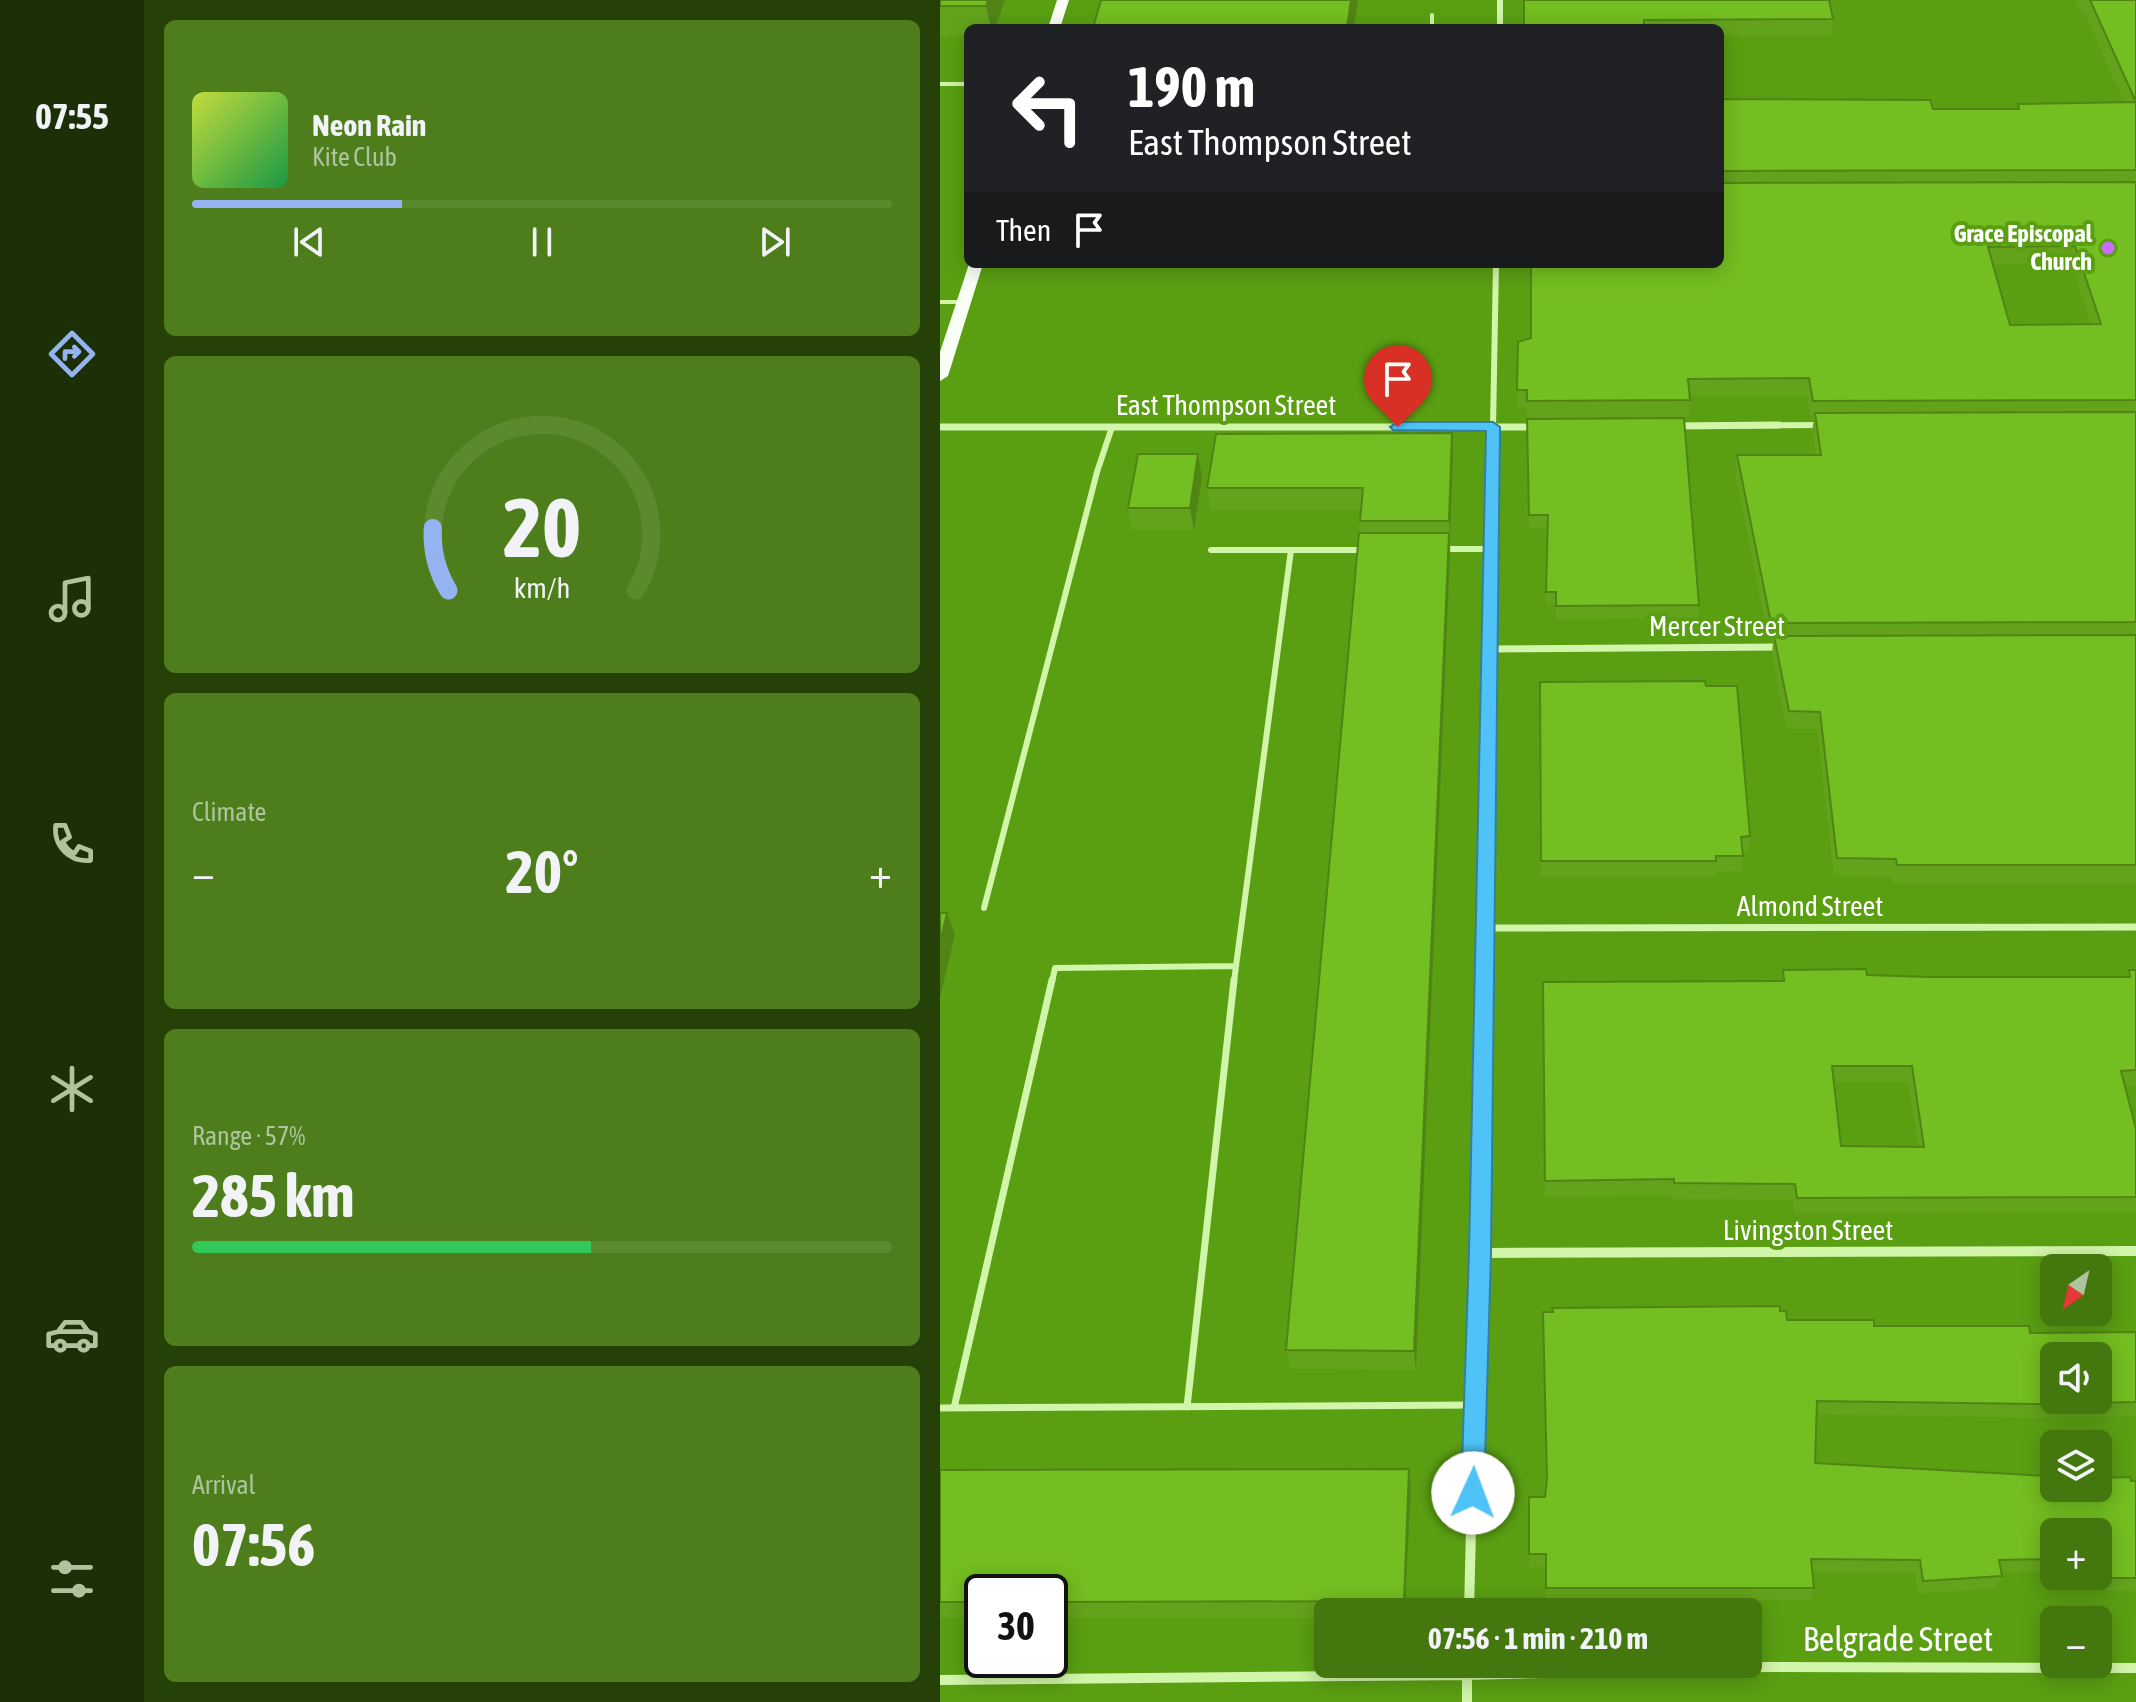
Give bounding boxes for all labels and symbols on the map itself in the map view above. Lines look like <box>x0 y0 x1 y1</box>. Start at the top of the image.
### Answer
place label: Grace Episcopal Church <box>1954 220 2093 275</box>
marker: Grace Episcopal Church <box>2099 239 2117 257</box>
pin <box>1364 345 1432 427</box>
street label: East Thompson Street <box>1116 389 1336 421</box>
street label: Mercer Street <box>1649 610 1785 642</box>
street label: Almond Street <box>1737 890 1883 922</box>
street label: Livingston Street <box>1723 1214 1893 1246</box>
north arrow <box>2040 1254 2112 1326</box>
position arrow <box>1431 1451 1515 1535</box>
speed limit sign: 30 <box>964 1574 1068 1678</box>
street label: Belgrade Street <box>1803 1619 1993 1658</box>

